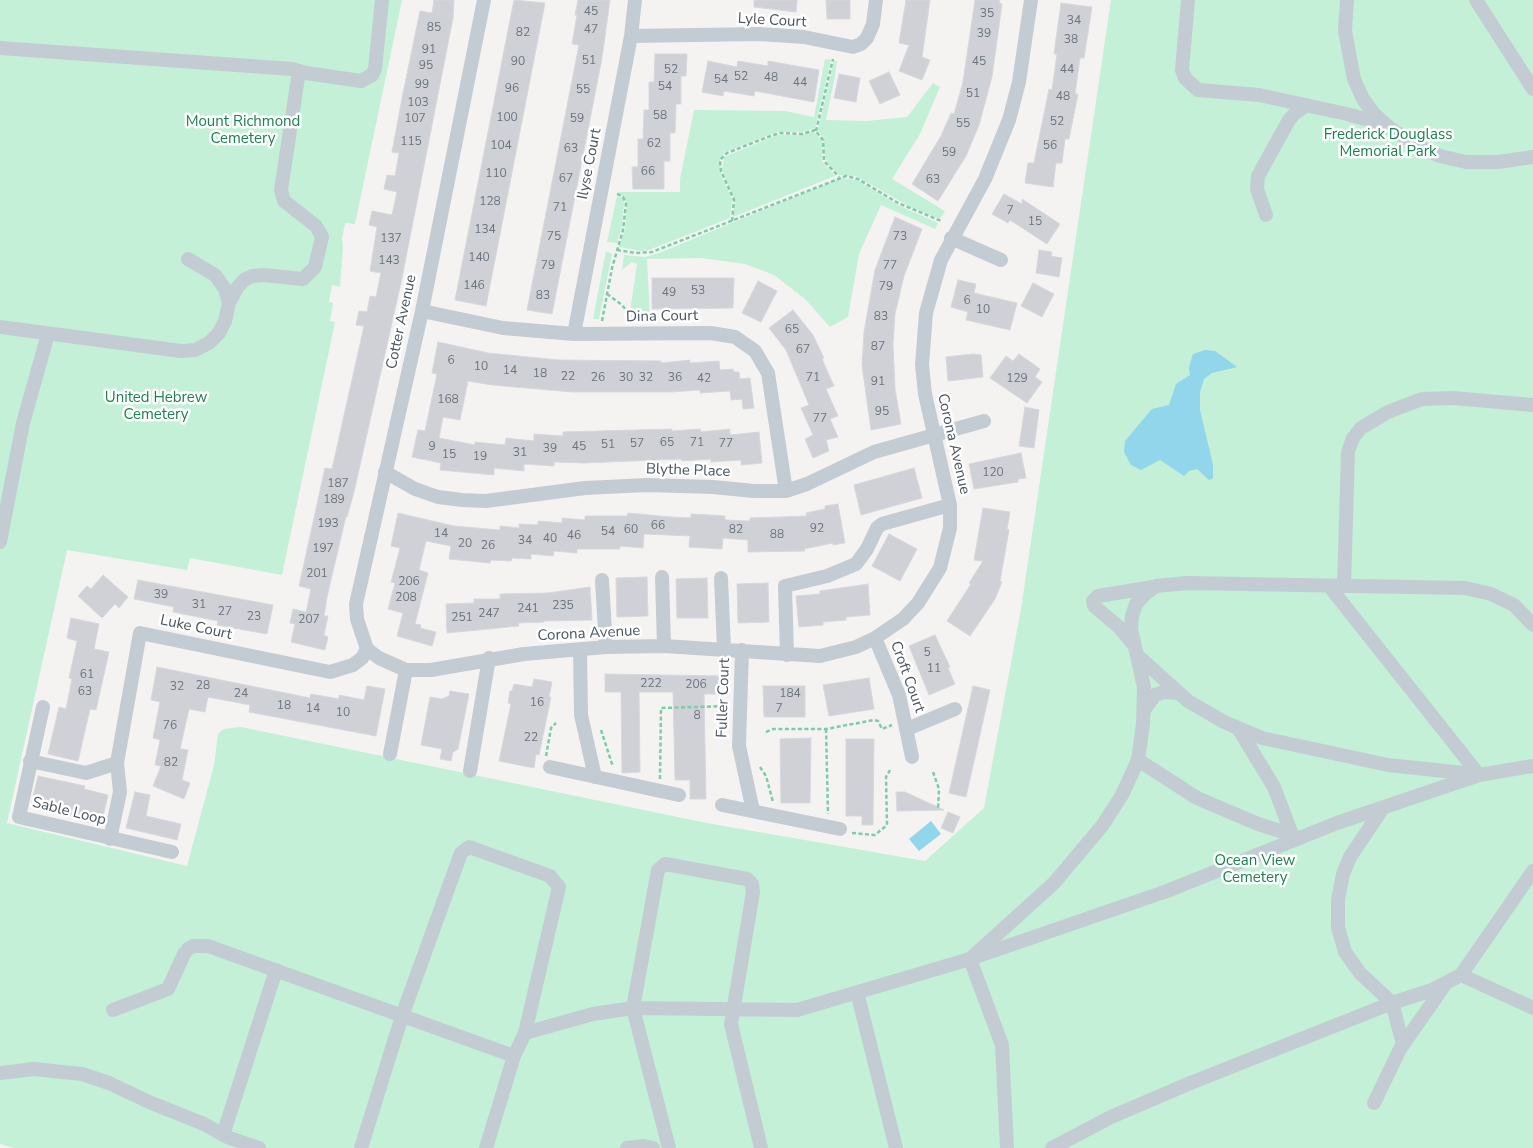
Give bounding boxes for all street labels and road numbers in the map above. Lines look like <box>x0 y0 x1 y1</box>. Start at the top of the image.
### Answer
street label: Lyle Court <box>737 10 807 32</box>
street label: Ilyse Court <box>574 127 606 201</box>
street label: Cotter Avenue <box>383 273 421 371</box>
street label: Dina Court <box>626 307 698 327</box>
street label: Corona Avenue <box>933 392 973 496</box>
street label: Blythe Place <box>645 461 731 481</box>
street label: Luke Court <box>158 612 234 644</box>
street label: Corona Avenue <box>537 622 641 646</box>
street label: Croft Court <box>886 639 928 715</box>
street label: Fuller Court <box>714 658 734 738</box>
street label: Sable Loop <box>30 794 108 830</box>

